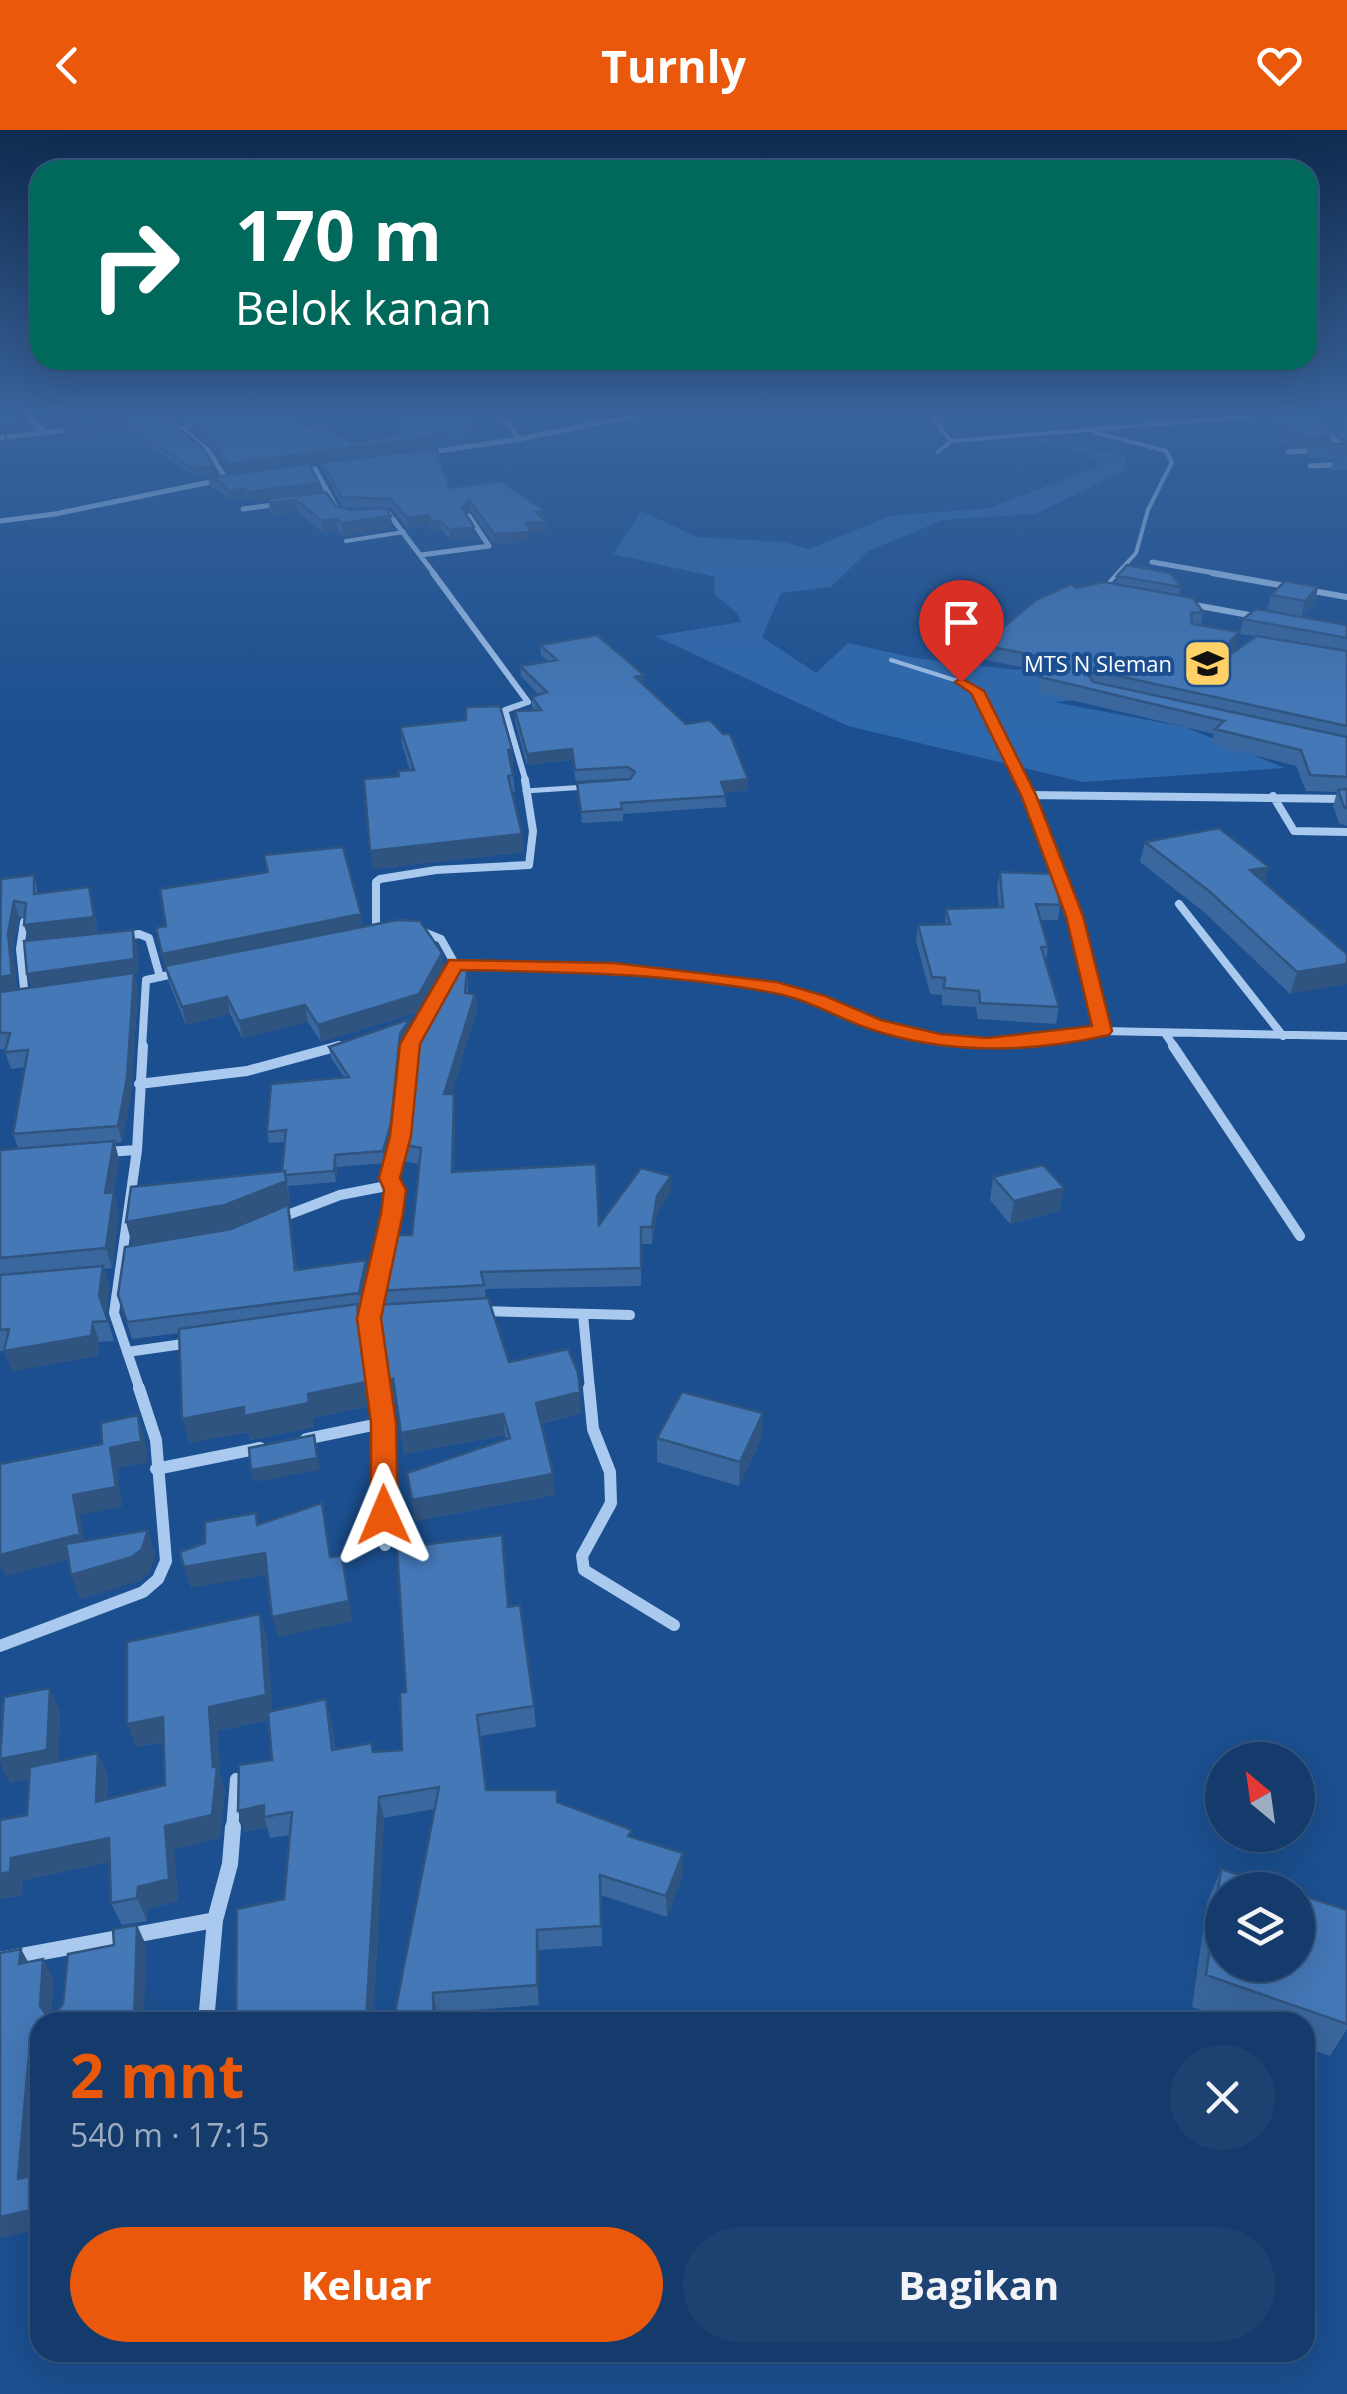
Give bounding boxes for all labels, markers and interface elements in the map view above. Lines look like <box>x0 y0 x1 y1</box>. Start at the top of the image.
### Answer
text: Turnly <box>601 35 746 96</box>
icon: back <box>40 38 95 93</box>
icon: heart <box>1252 38 1307 93</box>
text: 170 m <box>235 186 442 282</box>
icon: right <box>70 200 200 330</box>
text: Belok kanan <box>235 277 492 338</box>
pin <box>919 580 1004 683</box>
icon: arrive <box>934 595 989 650</box>
school or university icon: MTS N Sleman <box>1181 637 1233 689</box>
place label: MTS N Sleman <box>1024 648 1172 678</box>
position arrow <box>332 1463 436 1567</box>
north arrow <box>1205 1742 1315 1852</box>
map controls <box>1205 1742 1315 1982</box>
button: layers <box>1205 1872 1315 1982</box>
text: 2 mnt <box>70 2034 244 2116</box>
button: close <box>1170 2045 1275 2150</box>
text: 540 m · 17:15 <box>70 2113 269 2156</box>
button: Keluar <box>70 2227 663 2342</box>
button: Bagikan <box>683 2227 1275 2342</box>

